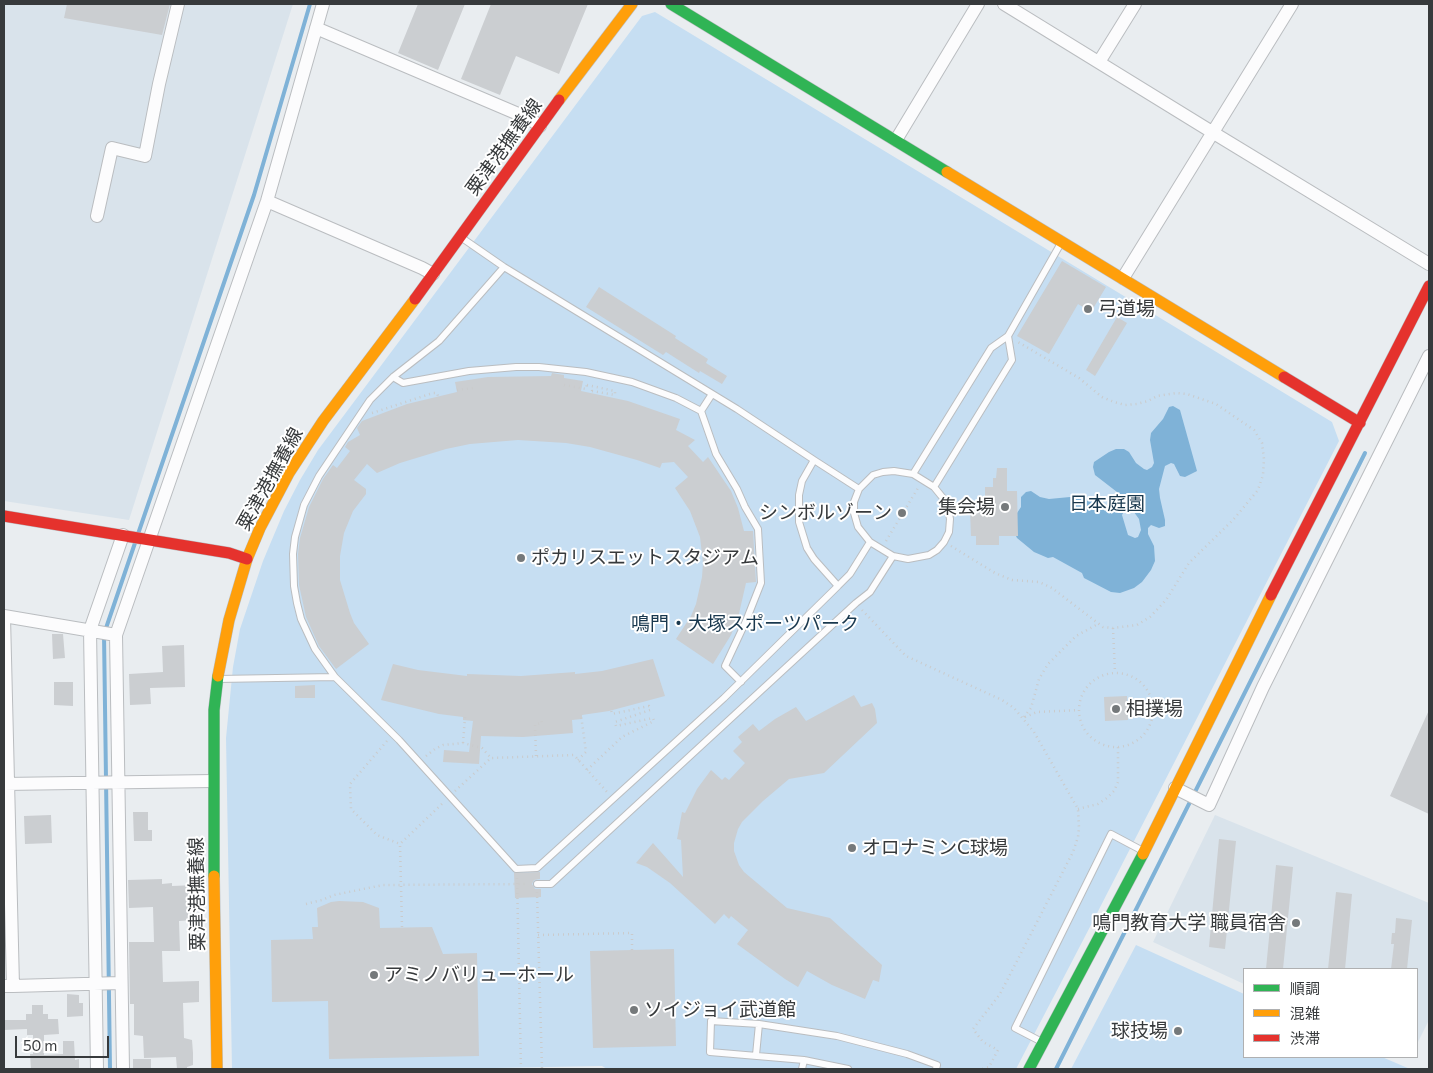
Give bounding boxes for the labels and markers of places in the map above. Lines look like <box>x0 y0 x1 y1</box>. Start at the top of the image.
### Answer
place label: 弓道場 <box>1098 298 1155 320</box>
marker: 弓道場 <box>1082 303 1094 315</box>
place label: 集会場 <box>938 496 995 518</box>
marker: 集会場 <box>999 501 1011 513</box>
place label: シンボルゾーン <box>759 502 892 524</box>
marker: シンボルゾーン <box>896 507 908 519</box>
place label: ポカリスエットスタジアム <box>531 547 759 569</box>
marker: ポカリスエットスタジアム <box>515 552 527 564</box>
place label: 相撲場 <box>1126 698 1183 720</box>
marker: 相撲場 <box>1110 703 1122 715</box>
place label: オロナミンC球場 <box>862 837 1008 859</box>
marker: オロナミンC球場 <box>846 842 858 854</box>
place label: 鳴門教育大学 職員宿舎 <box>1092 912 1286 934</box>
marker: 鳴門教育大学 職員宿舎 <box>1290 917 1302 929</box>
place label: アミノバリューホール <box>384 964 574 986</box>
marker: アミノバリューホール <box>368 969 380 981</box>
place label: ソイジョイ武道館 <box>644 999 796 1021</box>
marker: ソイジョイ武道館 <box>628 1004 640 1016</box>
place label: 球技場 <box>1111 1020 1168 1042</box>
marker: 球技場 <box>1172 1025 1184 1037</box>

